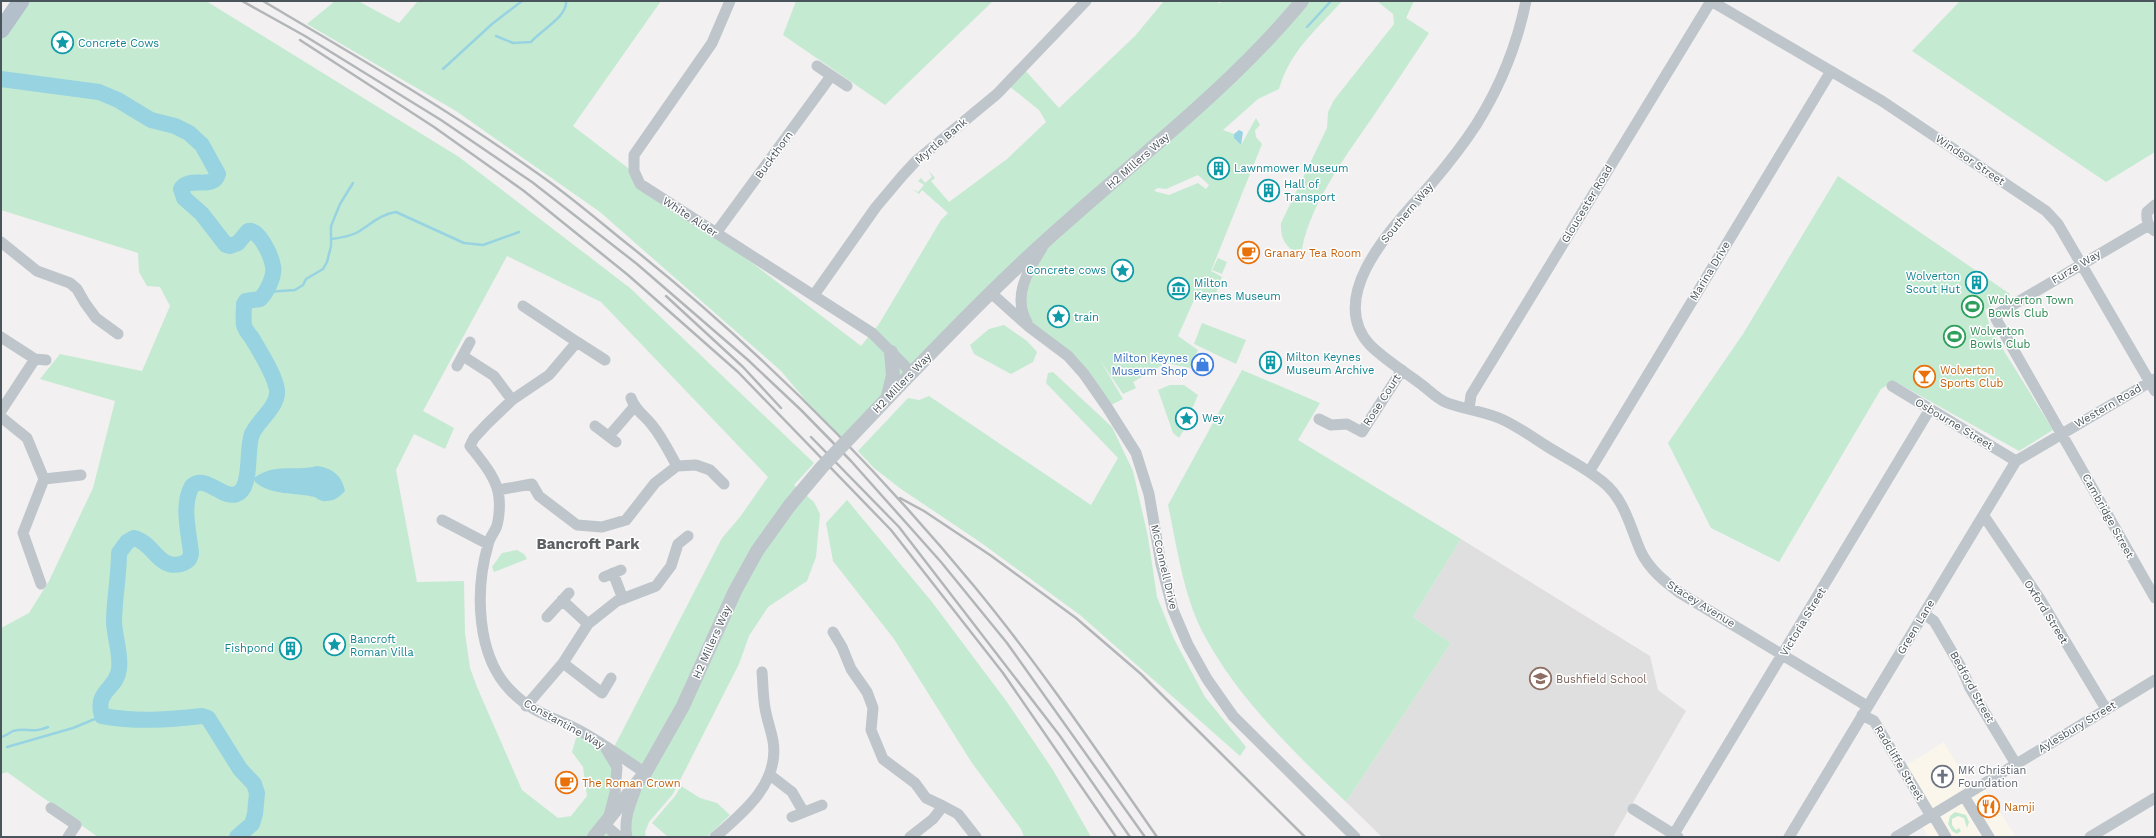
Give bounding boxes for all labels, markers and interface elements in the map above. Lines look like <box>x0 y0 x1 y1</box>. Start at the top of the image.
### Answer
place icon: Concrete Cows <box>50 30 76 56</box>
place label: Concrete Cows <box>78 37 159 50</box>
street label: Myrtle Bank <box>912 116 970 166</box>
street label: Buckthorn <box>752 129 796 181</box>
street label: H2 Millers Way <box>1104 130 1172 192</box>
street label: Windsor Street <box>1933 132 2007 188</box>
building icon: Lawnmower Museum <box>1206 155 1232 181</box>
place label: Lawnmower Museum <box>1234 162 1348 175</box>
street label: Gloucester Road <box>1559 163 1615 245</box>
building icon: Hall of Transport <box>1255 177 1281 203</box>
place label: Hall of Transport <box>1284 178 1336 204</box>
street label: Southern Way <box>1378 180 1436 246</box>
street label: White Alder <box>660 194 720 240</box>
street label: Marina Drive <box>1687 239 1733 303</box>
cafe icon: Granary Tea Room <box>1236 240 1262 266</box>
place label: Granary Tea Room <box>1264 247 1361 260</box>
street label: Furze Way <box>2049 247 2103 287</box>
place icon: Concrete cows <box>1109 257 1135 283</box>
place label: Concrete cows <box>1026 264 1106 277</box>
building icon: Wolverton Scout Hut <box>1963 269 1989 295</box>
place label: Wolverton Scout Hut <box>1906 270 1960 296</box>
museum icon: Milton Keynes Museum <box>1166 276 1192 302</box>
place label: Milton Keynes Museum <box>1194 277 1281 303</box>
sports icon: Wolverton Town Bowls Club <box>1959 293 1985 319</box>
place label: Wolverton Town Bowls Club <box>1988 294 2074 320</box>
place icon: train <box>1045 304 1071 330</box>
place label: train <box>1074 311 1099 324</box>
sports icon: Wolverton Bowls Club <box>1941 324 1967 350</box>
place label: Wolverton Bowls Club <box>1970 325 2030 351</box>
street label: H2 Millers Way <box>870 350 934 416</box>
building icon: Milton Keynes Museum Archive <box>1258 350 1284 376</box>
shop icon: Milton Keynes Museum Shop <box>1190 351 1216 377</box>
place label: Milton Keynes Museum Archive <box>1286 351 1374 377</box>
place label: Milton Keynes Museum Shop <box>1111 352 1188 378</box>
bar icon: Wolverton Sports Club <box>1912 363 1938 389</box>
place label: Wolverton Sports Club <box>1940 364 2004 390</box>
street label: Rose Court <box>1360 371 1404 428</box>
street label: Western Road <box>2072 382 2144 430</box>
street label: Osbourne Street <box>1913 396 1996 453</box>
place icon: Wey <box>1173 405 1199 431</box>
place label: Wey <box>1202 412 1224 425</box>
street label: Cambridge Street <box>2079 472 2137 561</box>
street label: McConnell Drive <box>1148 523 1180 611</box>
district label: Bancroft Park <box>536 535 640 553</box>
street label: Stacey Avenue <box>1665 578 1737 630</box>
street label: Oxford Street <box>2021 578 2071 647</box>
street label: Victoria Street <box>1777 585 1829 659</box>
street label: Green Lane <box>1895 597 1937 657</box>
street label: H2 Millers Way <box>690 603 734 681</box>
place icon: Bancroft Roman Villa <box>321 632 347 658</box>
place label: Bancroft Roman Villa <box>350 633 414 659</box>
building icon: Fishpond <box>277 635 303 661</box>
place label: Fishpond <box>225 642 274 655</box>
street label: Bedford Street <box>1947 649 1997 725</box>
school or university icon: Bushfield School <box>1528 666 1554 692</box>
place label: Bushfield School <box>1556 673 1647 686</box>
street label: Constantine Way <box>521 696 607 752</box>
street label: Aylesbury Street <box>2036 698 2119 755</box>
street label: Radcliffe Street <box>1872 723 1927 803</box>
church icon: MK Christian Foundation <box>1930 763 1956 789</box>
place label: MK Christian Foundation <box>1958 764 2026 790</box>
cafe icon: The Roman Crown <box>554 770 580 796</box>
place label: The Roman Crown <box>582 777 681 790</box>
restaurant icon: Namji <box>1976 794 2002 820</box>
place label: Namji <box>2004 801 2035 814</box>

